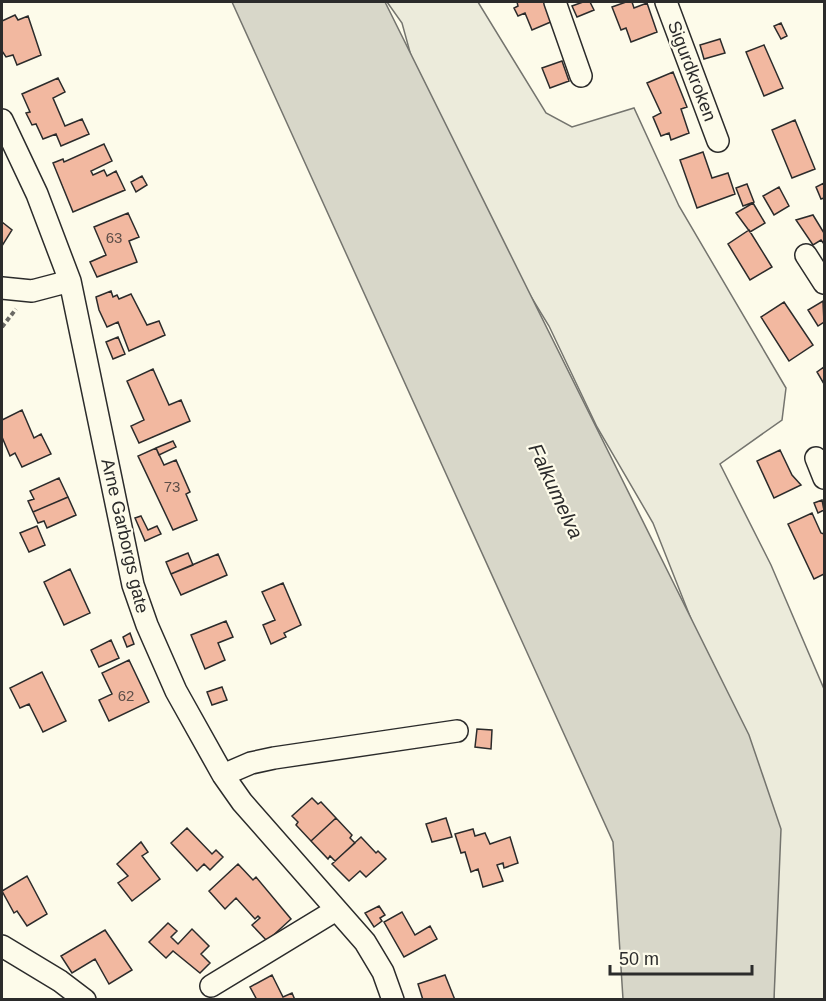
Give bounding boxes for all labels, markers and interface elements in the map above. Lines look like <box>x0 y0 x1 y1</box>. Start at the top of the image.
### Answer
street label: Sigurdkroken <box>664 18 720 124</box>
house number: 63 <box>106 229 122 246</box>
water label: Falkumelva <box>524 440 588 542</box>
street label: Arne Garborgs gate <box>97 457 153 615</box>
house number: 73 <box>164 478 180 495</box>
house number: 62 <box>118 687 134 704</box>
scale bar <box>610 938 752 976</box>
text: 50 m <box>619 949 659 969</box>

